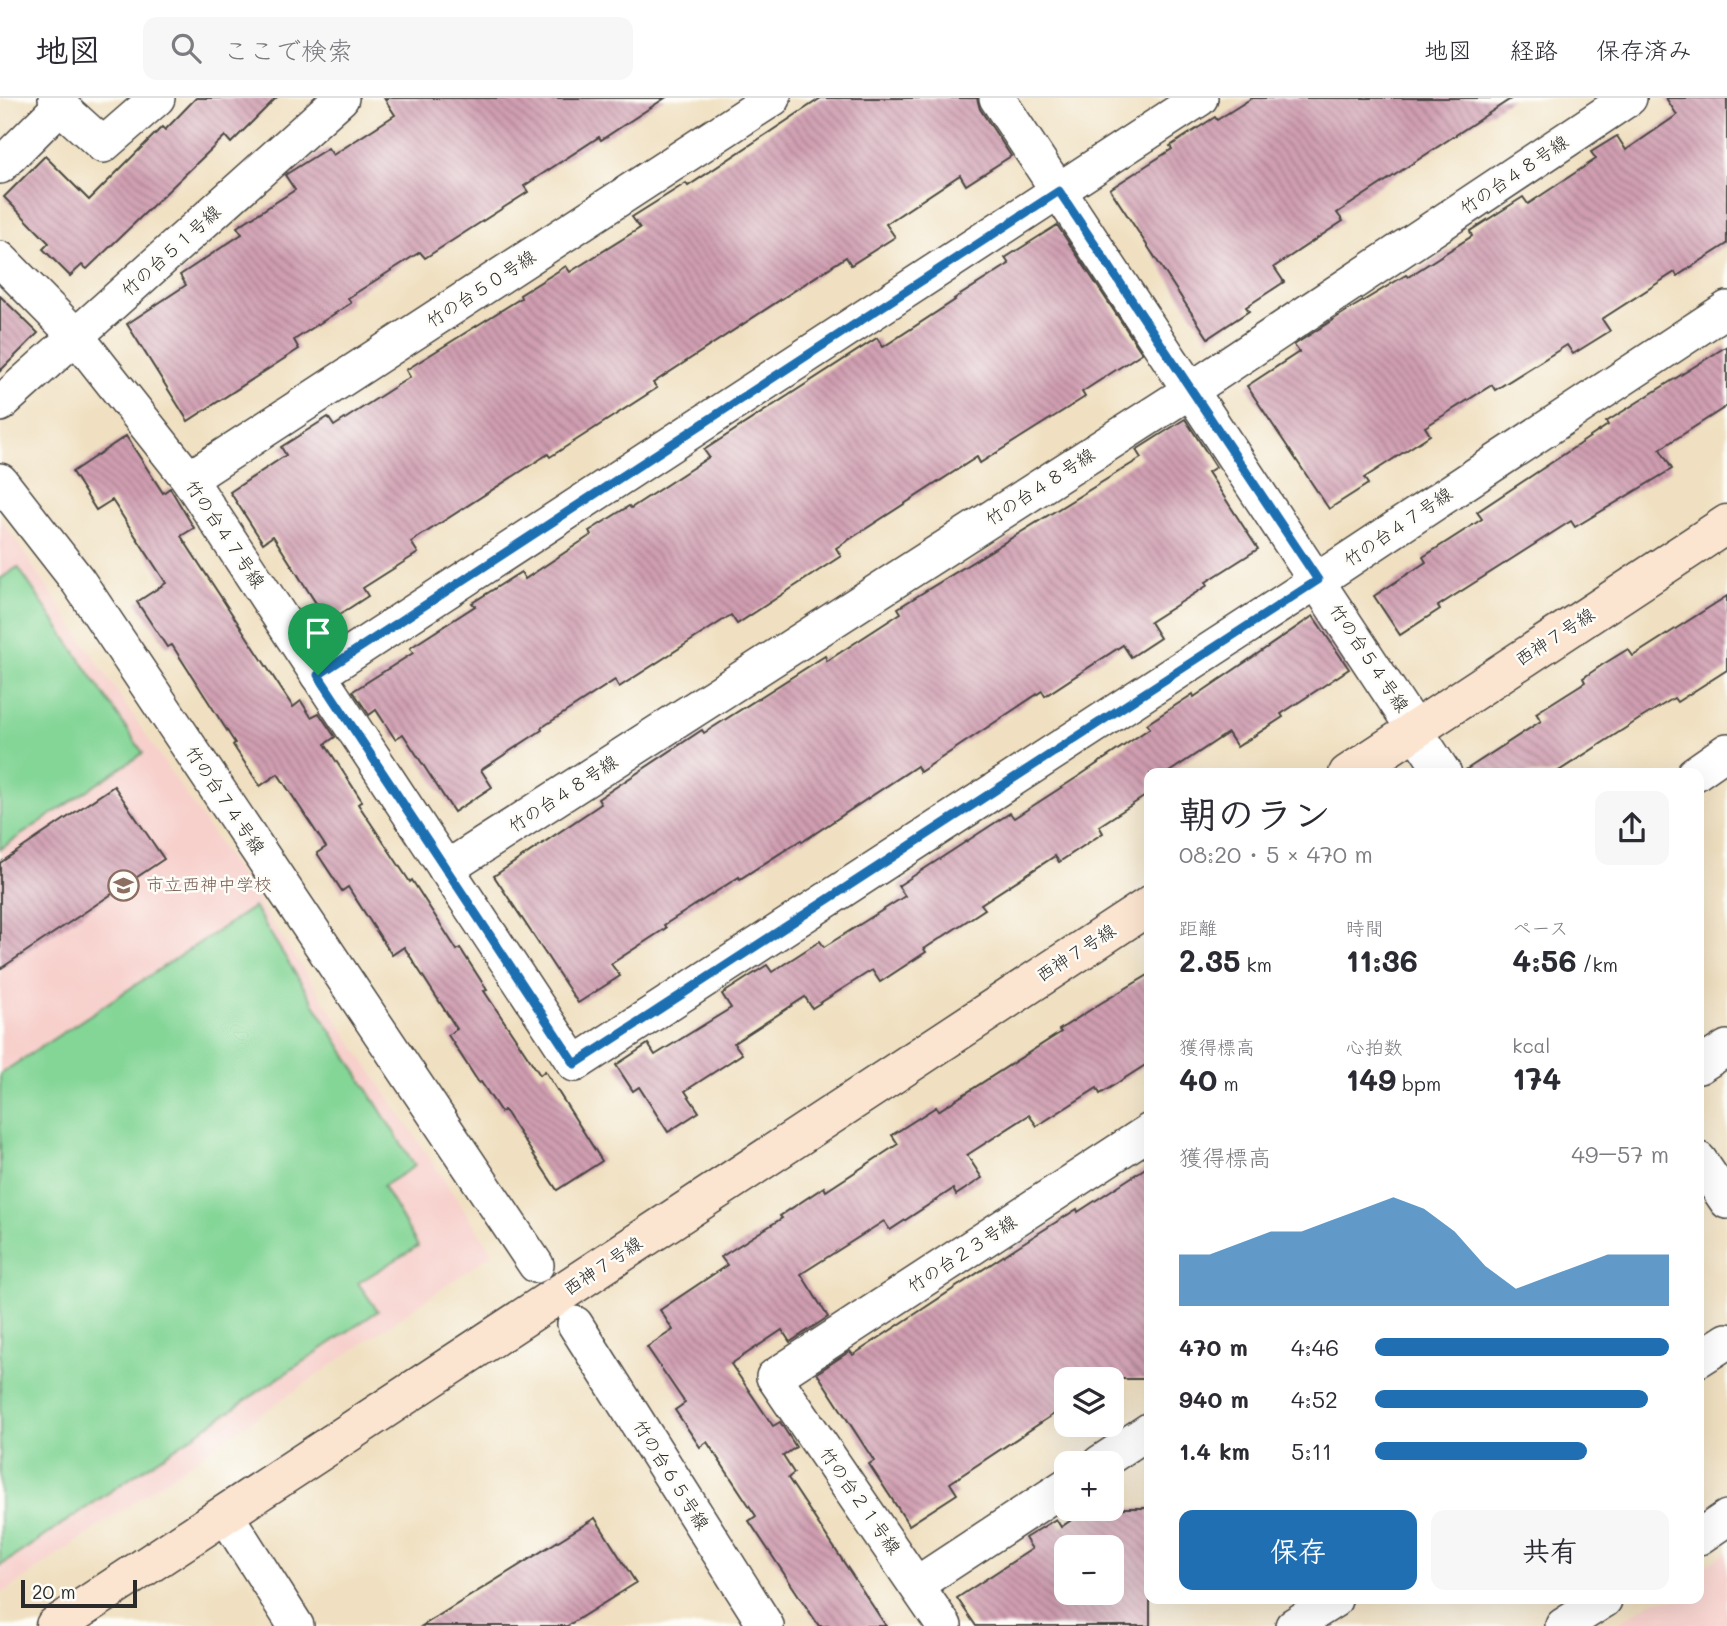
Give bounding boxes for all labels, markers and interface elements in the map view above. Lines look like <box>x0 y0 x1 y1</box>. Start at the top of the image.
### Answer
search box <box>143 17 633 80</box>
text: 地図 <box>35 27 101 70</box>
icon: search <box>167 29 205 67</box>
text: ここで検索 <box>223 33 353 67</box>
text: 地図 <box>1424 34 1472 65</box>
text: 経路 <box>1510 34 1558 65</box>
text: 保存済み <box>1596 34 1692 65</box>
street label: 竹の台４８号線 <box>1455 129 1572 219</box>
street label: 竹の台５１号線 <box>115 199 225 301</box>
street label: 竹の台５０号線 <box>421 244 540 333</box>
street label: 竹の台４８号線 <box>980 442 1099 531</box>
street label: 竹の台４７号線 <box>181 475 271 592</box>
street label: 竹の台４７号線 <box>1339 481 1456 571</box>
street label: 竹の台５４号線 <box>1325 599 1415 716</box>
street label: 西神７号線 <box>1510 602 1599 671</box>
pin <box>288 603 348 675</box>
icon: arrive <box>299 614 337 652</box>
street label: 竹の台７４号線 <box>181 741 271 858</box>
street label: 竹の台４８号線 <box>503 749 622 838</box>
text: 朝のラン <box>1179 788 1331 838</box>
button: share <box>1595 791 1669 865</box>
text: 08:20 · 5 × 470 m <box>1179 839 1373 869</box>
school or university icon: 市立西神中学校 <box>106 868 140 902</box>
place label: 市立西神中学校 <box>146 872 272 896</box>
text: 距離 <box>1179 915 1217 940</box>
text: 時間 <box>1346 915 1384 940</box>
text: ペース <box>1512 915 1568 940</box>
street label: 西神７号線 <box>1031 918 1120 987</box>
text: 2.35 <box>1179 940 1241 980</box>
text: 11:36 <box>1346 940 1418 980</box>
text: 4:56 <box>1512 940 1577 980</box>
text: km <box>1241 952 1272 977</box>
text: /km <box>1577 952 1618 977</box>
text: kcal <box>1512 1033 1550 1058</box>
text: 獲得標高 <box>1179 1034 1255 1059</box>
text: 心拍数 <box>1346 1034 1403 1059</box>
text: 174 <box>1512 1058 1561 1098</box>
text: 40 <box>1179 1059 1217 1099</box>
text: 149 <box>1346 1059 1396 1099</box>
text: m <box>1217 1071 1239 1096</box>
text: bpm <box>1396 1071 1441 1096</box>
text: 49–57 m <box>1571 1139 1669 1169</box>
text: 獲得標高 <box>1179 1142 1271 1172</box>
street label: 竹の台２３号線 <box>902 1209 1021 1298</box>
street label: 西神７号線 <box>558 1230 646 1300</box>
text: 470 m <box>1179 1332 1248 1362</box>
text: 4:46 <box>1291 1332 1339 1362</box>
map controls <box>1054 1367 1124 1605</box>
button: layers <box>1054 1367 1124 1437</box>
text: 940 m <box>1179 1384 1249 1414</box>
text: 4:52 <box>1291 1384 1338 1414</box>
street label: 竹の台６５号線 <box>628 1415 715 1534</box>
text: 1.4 km <box>1179 1436 1250 1466</box>
text: 5:11 <box>1291 1436 1332 1466</box>
street label: 竹の台２１号線 <box>815 1442 907 1559</box>
button: + <box>1054 1451 1124 1521</box>
button: 保存 <box>1179 1510 1417 1590</box>
button: 共有 <box>1431 1510 1669 1590</box>
button: − <box>1054 1535 1124 1605</box>
scale bar <box>21 1577 136 1609</box>
text: 20 m <box>32 1579 76 1604</box>

